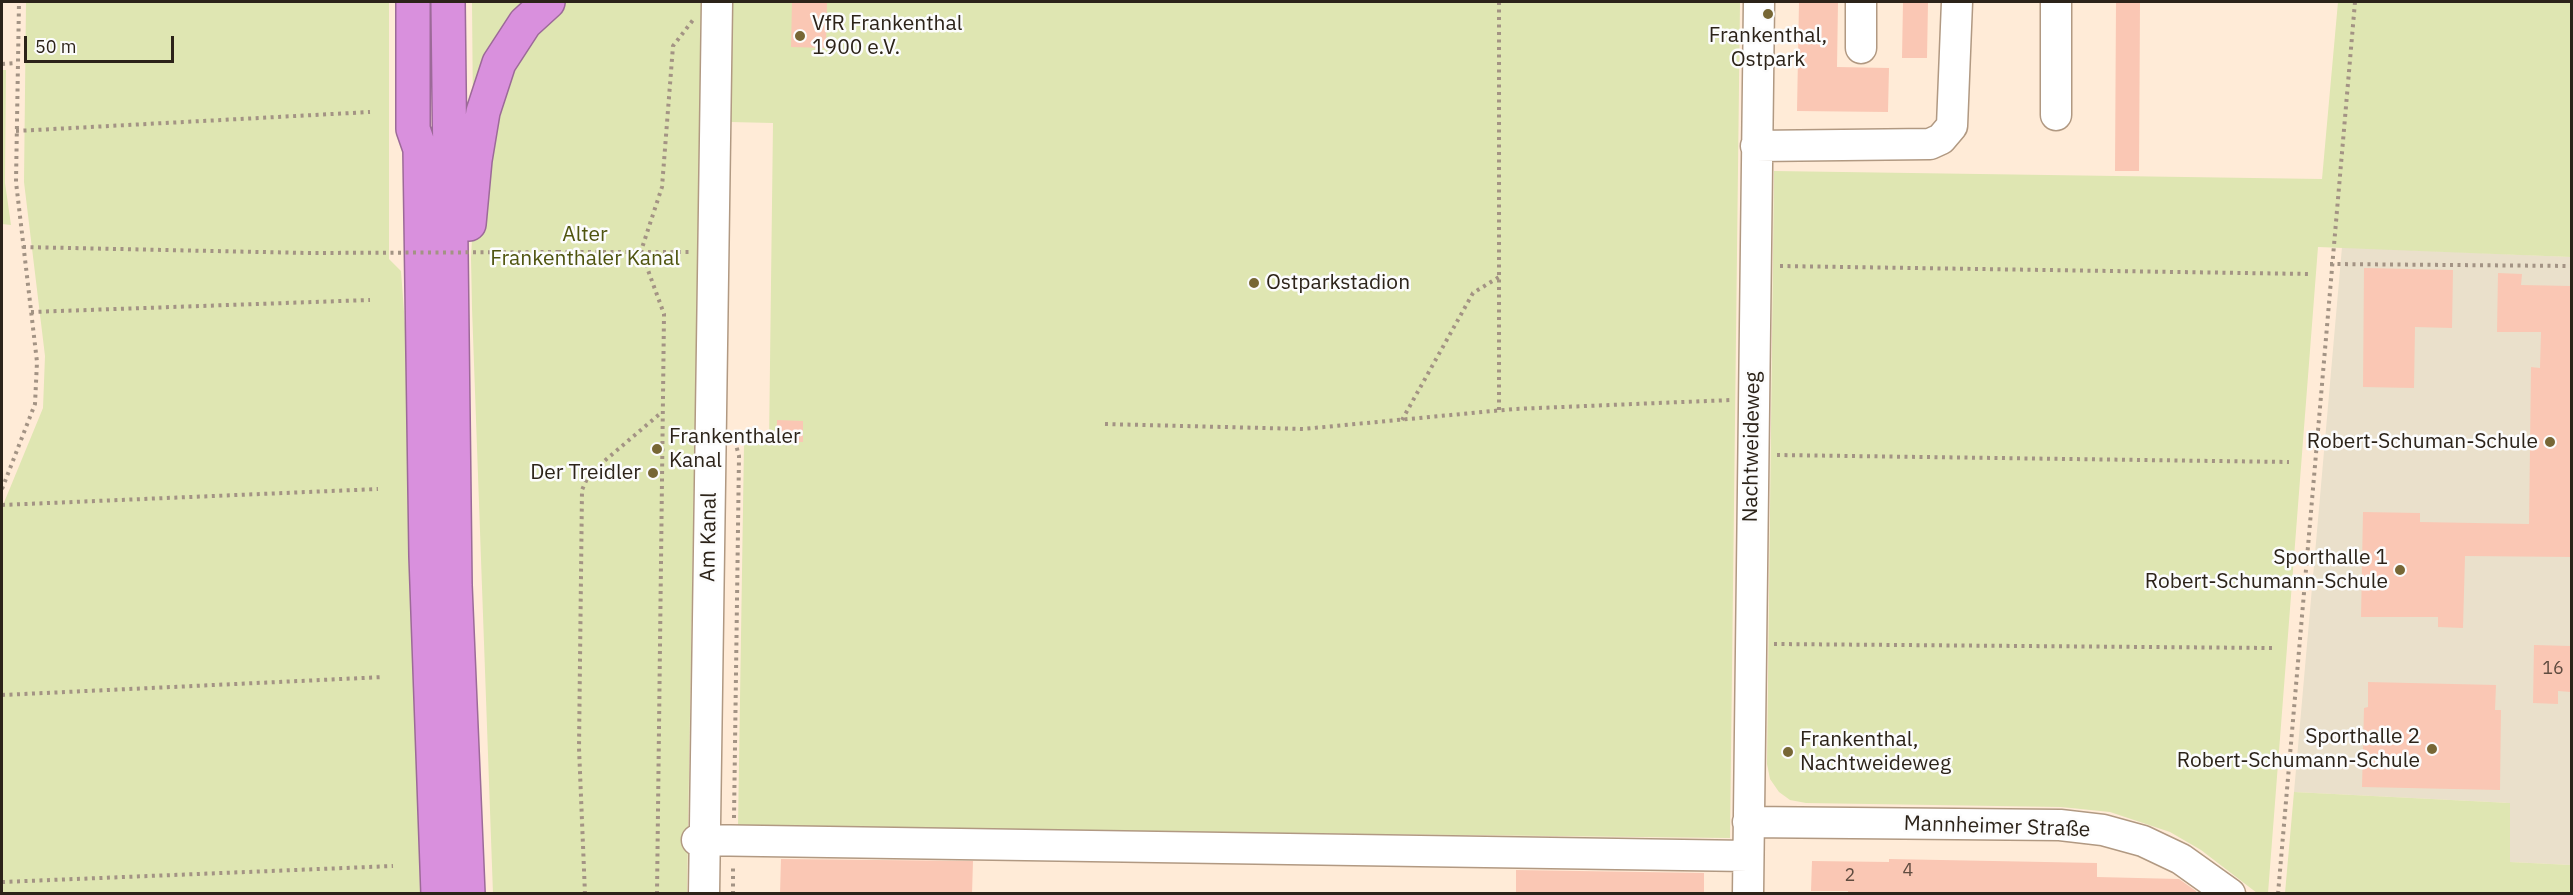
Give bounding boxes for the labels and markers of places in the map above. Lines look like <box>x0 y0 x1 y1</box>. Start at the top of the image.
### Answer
marker: Frankenthal, Ostpark <box>1761 7 1775 21</box>
place label: VfR Frankenthal 1900 e.V. <box>812 11 962 61</box>
place label: Frankenthal, Ostpark <box>1709 23 1827 73</box>
marker: VfR Frankenthal 1900 e.V. <box>793 29 807 43</box>
place label: Ostparkstadion <box>1266 270 1410 296</box>
marker: Ostparkstadion <box>1247 276 1261 290</box>
place label: Frankenthaler Kanal <box>669 424 801 474</box>
place label: Robert-Schuman-Schule <box>2307 429 2538 455</box>
marker: Robert-Schuman-Schule <box>2543 435 2557 449</box>
marker: Frankenthaler Kanal <box>650 442 664 456</box>
place label: Der Treidler <box>530 460 641 486</box>
marker: Der Treidler <box>646 466 660 480</box>
place label: Sporthalle 1 Robert-Schumann-Schule <box>2145 545 2388 595</box>
marker: Sporthalle 1 Robert-Schumann-Schule <box>2393 563 2407 577</box>
place label: Sporthalle 2 Robert-Schumann-Schule <box>2177 724 2420 774</box>
place label: Frankenthal, Nachtweideweg <box>1800 727 1951 777</box>
marker: Sporthalle 2 Robert-Schumann-Schule <box>2425 742 2439 756</box>
marker: Frankenthal, Nachtweideweg <box>1781 745 1795 759</box>

